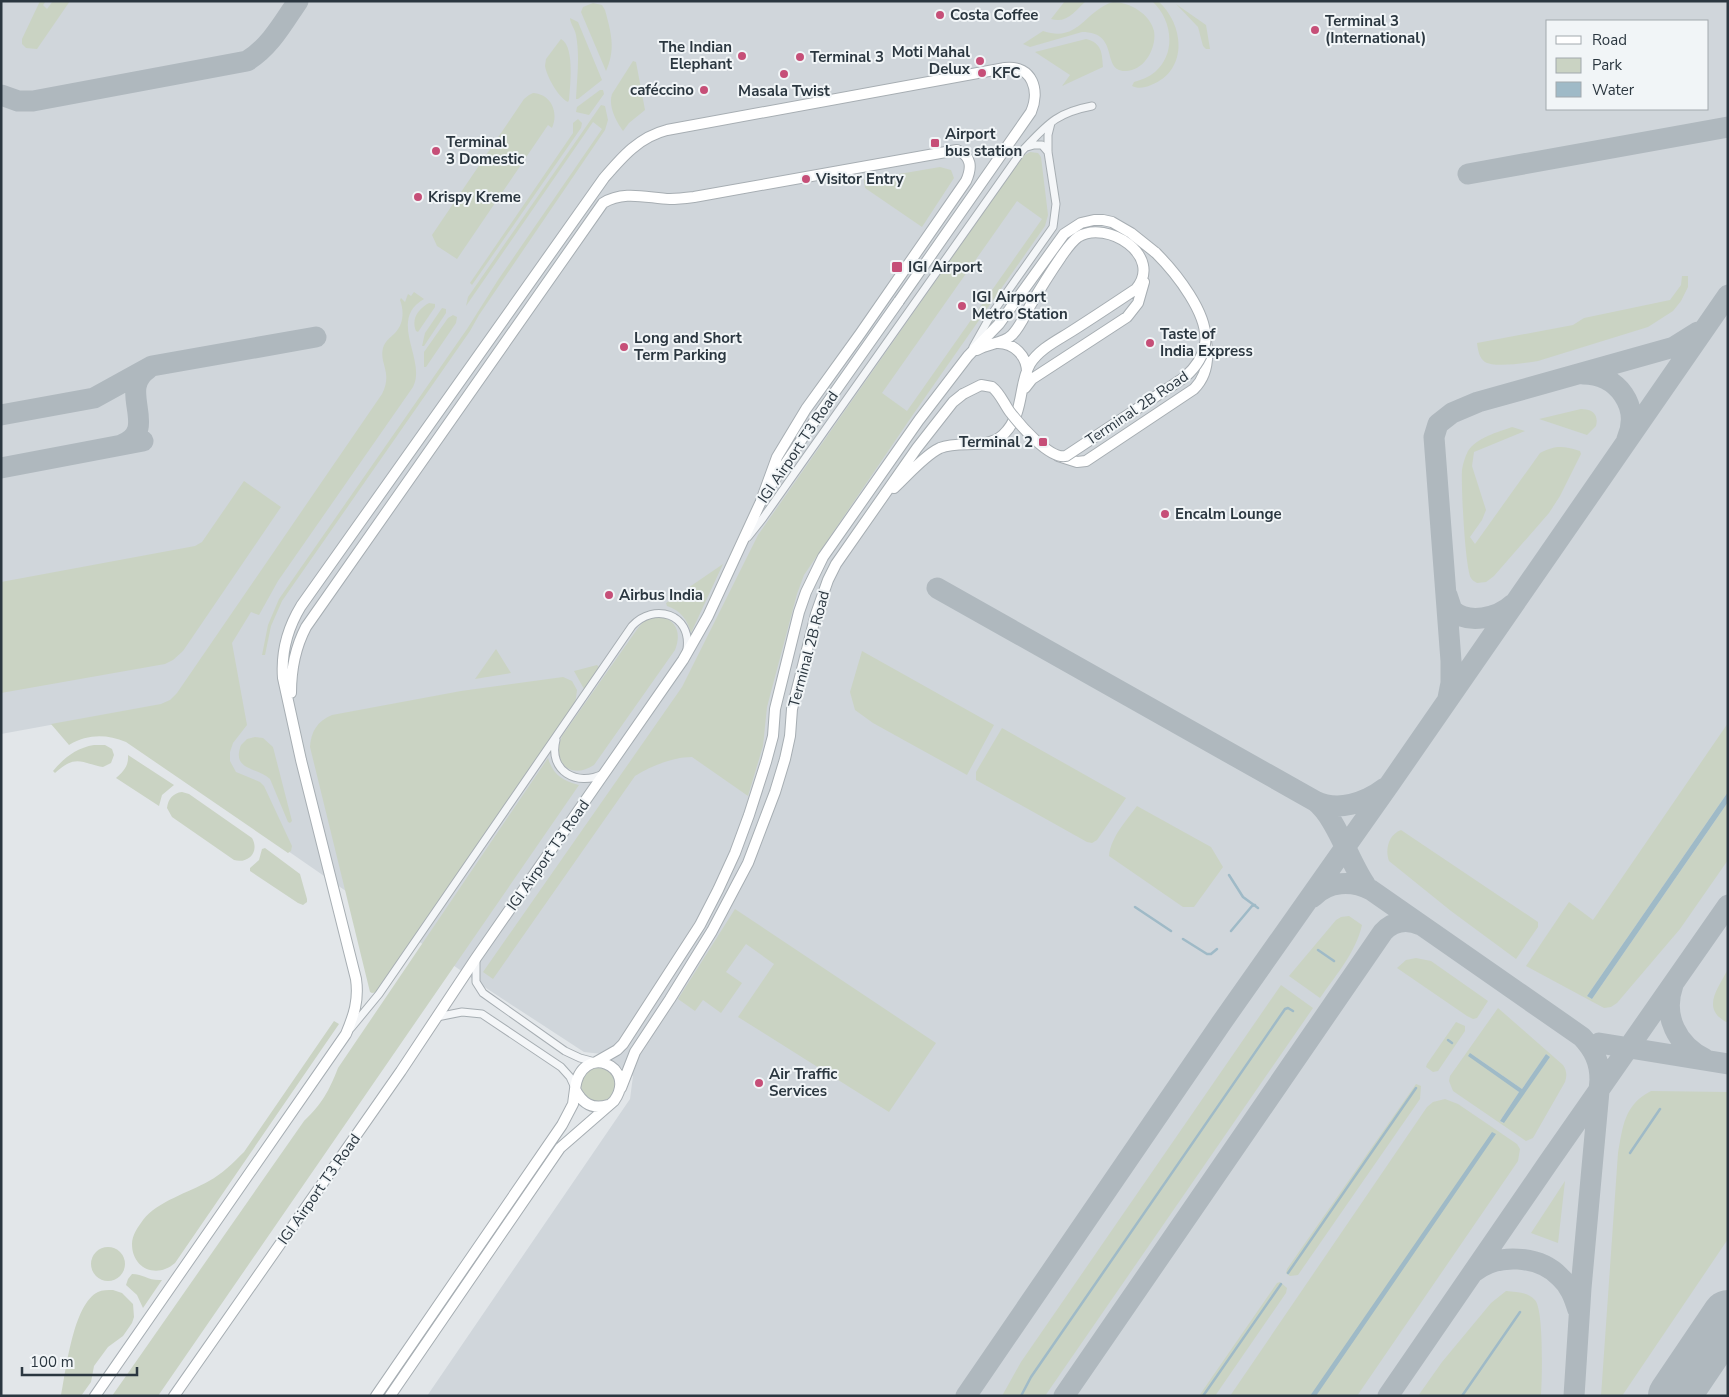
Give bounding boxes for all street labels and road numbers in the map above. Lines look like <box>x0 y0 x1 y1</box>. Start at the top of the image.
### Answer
street label: Terminal 2B Road <box>1082 366 1192 450</box>
street label: IGI Airport T3 Road <box>753 387 843 507</box>
street label: Terminal 2B Road <box>784 588 834 710</box>
street label: IGI Airport T3 Road <box>502 796 594 914</box>
street label: IGI Airport T3 Road <box>273 1130 365 1248</box>

